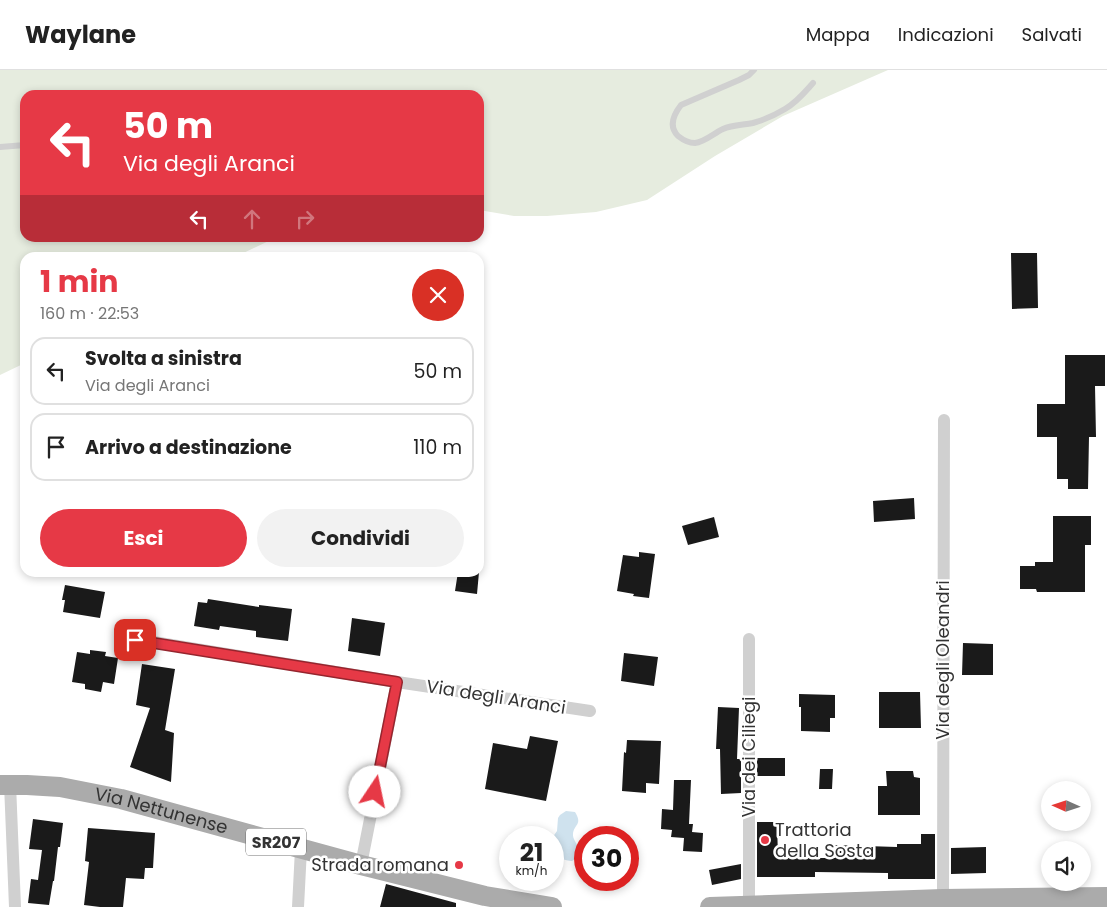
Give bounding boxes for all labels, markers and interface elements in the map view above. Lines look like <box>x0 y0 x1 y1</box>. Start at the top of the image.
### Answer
text: Waylane <box>25 18 136 51</box>
text: Mappa <box>806 22 870 47</box>
text: Indicazioni <box>898 22 994 47</box>
text: Salvati <box>1022 22 1082 47</box>
text: 50 m <box>123 101 213 150</box>
icon: left <box>40 110 105 175</box>
text: Via degli Aranci <box>123 148 295 179</box>
icon: left <box>185 205 213 233</box>
icon: ahead <box>238 205 266 233</box>
icon: right <box>291 205 319 233</box>
text: 1 min <box>40 260 118 303</box>
button: close <box>412 269 464 321</box>
text: 160 m · 22:53 <box>40 302 139 325</box>
text: Svolta a sinistra <box>85 345 242 372</box>
icon: left <box>42 357 70 385</box>
text: 50 m <box>413 358 462 385</box>
text: Via degli Aranci <box>85 374 210 397</box>
icon: arrive <box>42 433 70 461</box>
text: Arrivo a destinazione <box>85 434 292 461</box>
text: 110 m <box>413 434 462 461</box>
button: Esci <box>40 509 247 567</box>
button: Condividi <box>257 509 464 567</box>
street label: Via degli Oleandri <box>930 580 955 740</box>
pin <box>114 619 156 661</box>
icon: arrive <box>121 626 149 654</box>
street label: Via degli Aranci <box>425 673 567 720</box>
street label: Via dei Ciliegi <box>736 696 761 818</box>
position arrow <box>348 765 400 817</box>
street label: Via Nettunense <box>93 781 231 840</box>
north arrow <box>1041 781 1091 831</box>
map controls <box>1041 781 1091 891</box>
place label: Trattoria della Sosta <box>775 817 874 863</box>
speed limit sign: 30 <box>574 826 639 891</box>
road number: SR207 <box>246 829 306 856</box>
marker: Trattoria della Sosta <box>759 834 771 846</box>
text: 21 <box>520 835 543 870</box>
button: sound <box>1041 841 1091 891</box>
place label: Strada romana <box>311 852 449 877</box>
marker: Strada romana <box>453 859 465 871</box>
text: km/h <box>516 862 547 879</box>

